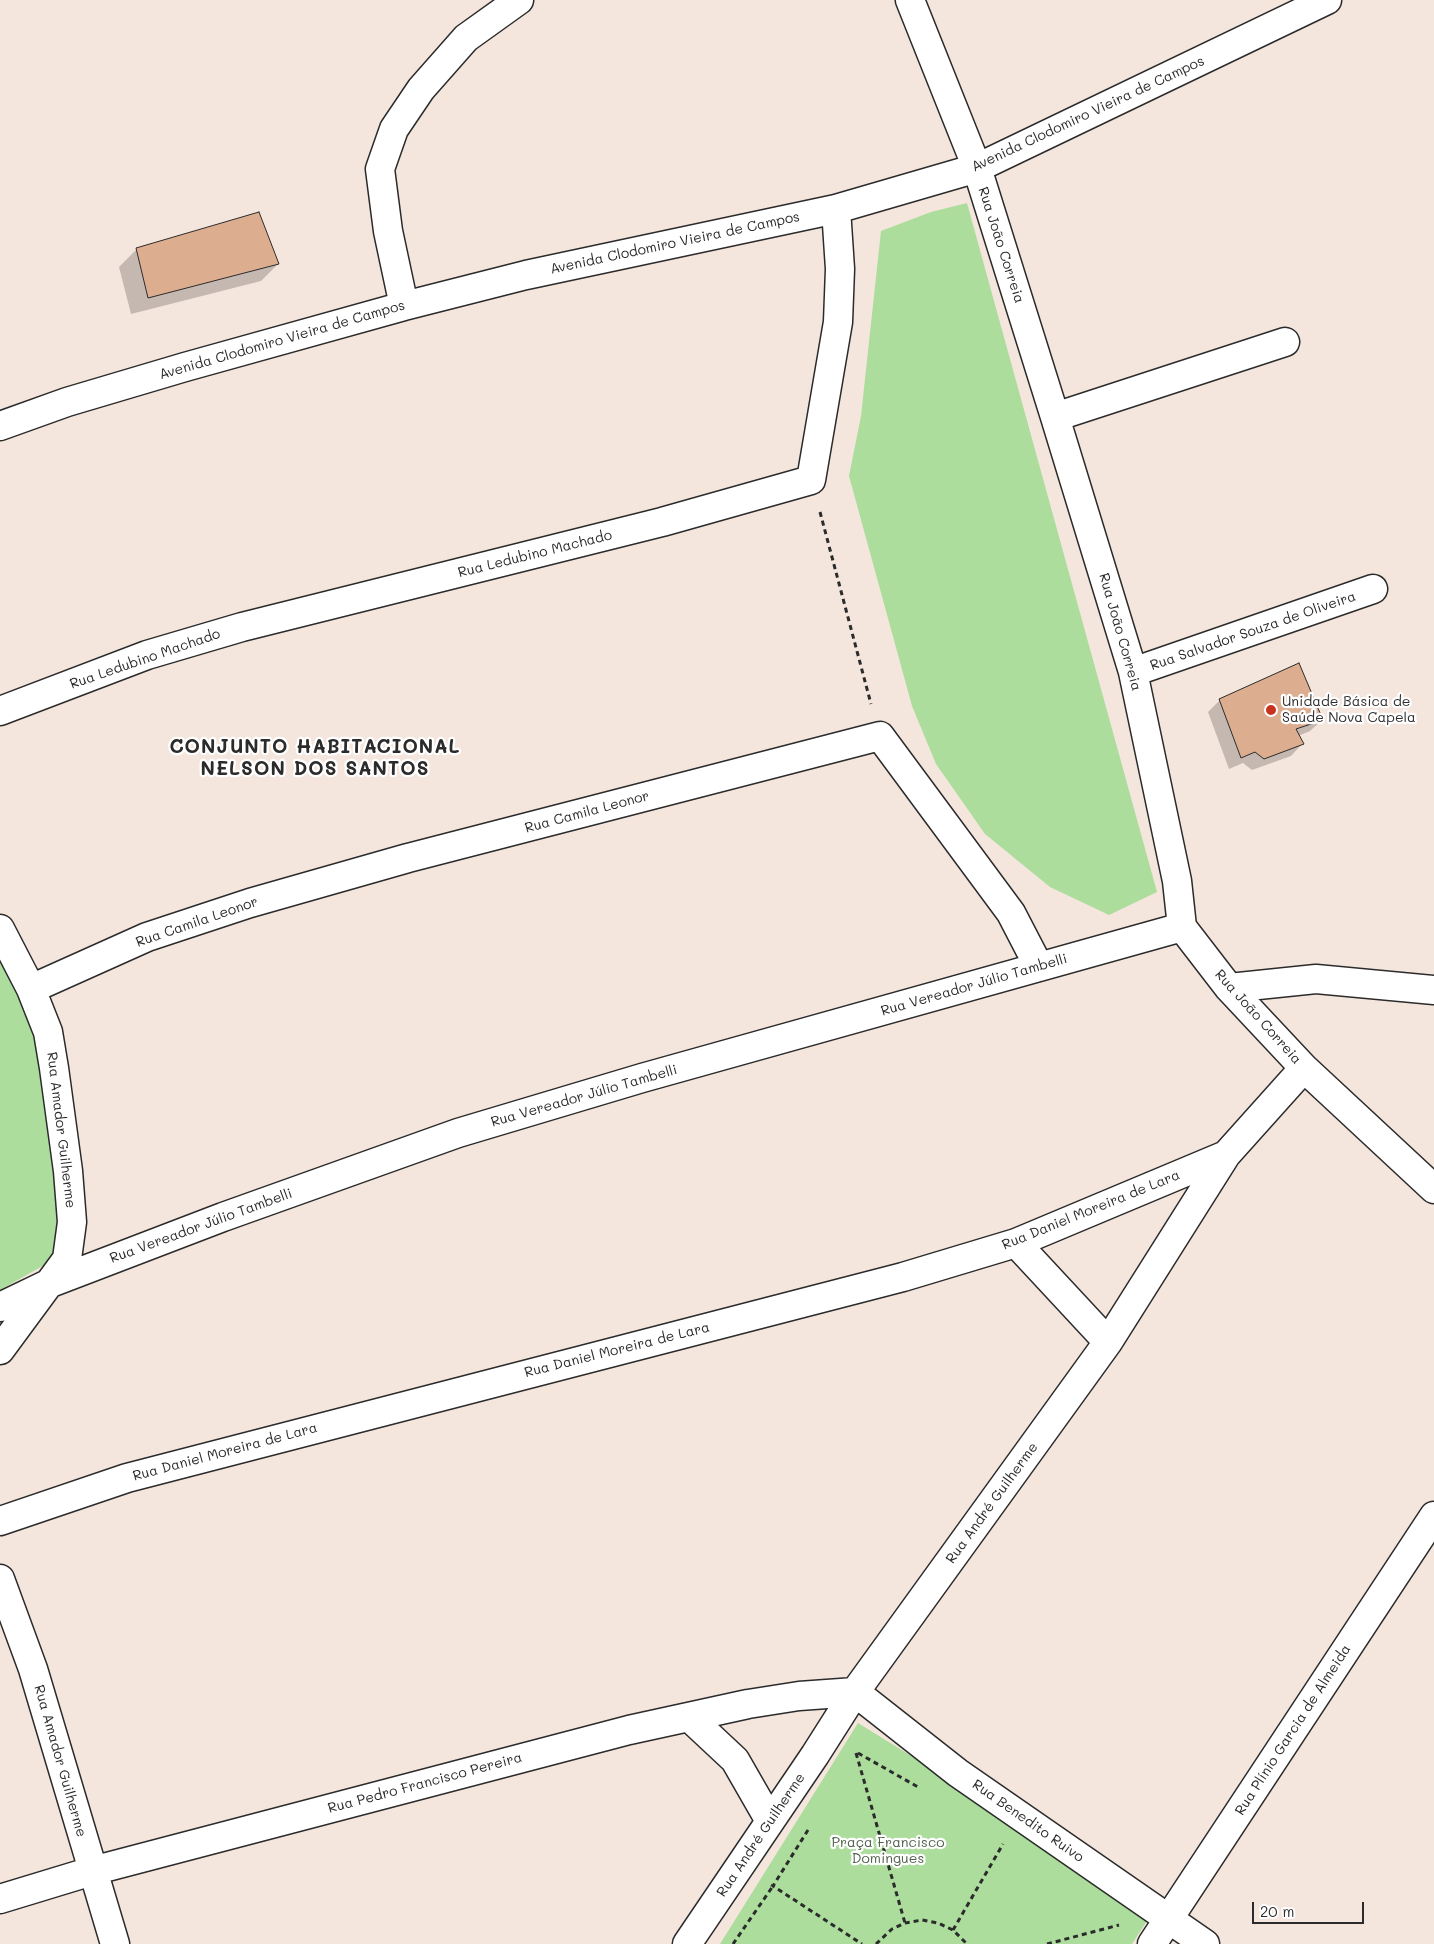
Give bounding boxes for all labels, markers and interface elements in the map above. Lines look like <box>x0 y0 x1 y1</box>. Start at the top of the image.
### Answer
street label: Avenida Clodomiro Vieira de Campos <box>969 53 1207 175</box>
street label: Rua João Correia <box>974 185 1028 305</box>
street label: Avenida Clodomiro Vieira de Campos <box>549 208 801 278</box>
street label: Avenida Clodomiro Vieira de Campos <box>157 297 407 383</box>
street label: Rua Ledubino Machado <box>456 527 614 581</box>
street label: Rua João Correia <box>1095 571 1145 693</box>
street label: Rua Salvador Souza de Oliveira <box>1148 588 1358 674</box>
street label: Rua Ledubino Machado <box>68 625 222 693</box>
place label: Unidade Básica de Saúde Nova Capela <box>1282 694 1416 726</box>
marker: Unidade Básica de Saúde Nova Capela <box>1264 703 1278 717</box>
district label: CONJUNTO HABITACIONAL NELSON DOS SANTOS <box>167 736 463 780</box>
street label: Rua Camila Leonor <box>523 787 651 837</box>
street label: Rua Camila Leonor <box>134 893 260 951</box>
street label: Rua Vereador Júlio Tambelli <box>879 950 1069 1020</box>
street label: Rua João Correia <box>1211 966 1305 1068</box>
street label: Rua Amador Guilherme <box>43 1051 79 1209</box>
street label: Rua Vereador Júlio Tambelli <box>489 1061 679 1131</box>
street label: Rua Daniel Moreira de Lara <box>1000 1167 1182 1253</box>
street label: Rua Vereador Júlio Tambelli <box>107 1185 295 1267</box>
street label: Rua Daniel Moreira de Lara <box>523 1319 711 1381</box>
street label: Rua Daniel Moreira de Lara <box>131 1419 319 1485</box>
street label: Rua André Guilherme <box>942 1439 1042 1567</box>
street label: Rua Plínio Garcia de Almeida <box>1232 1642 1354 1818</box>
street label: Rua Amador Guilherme <box>30 1683 90 1839</box>
street label: Rua Pedro Francisco Pereira <box>326 1749 524 1817</box>
street label: Rua André Guilherme <box>713 1770 809 1900</box>
street label: Rua Benedito Ruivo <box>969 1776 1087 1866</box>
park label: Praça Francisco Domingues <box>832 1835 944 1868</box>
scale bar <box>1254 1892 1366 1924</box>
text: 20 m <box>1260 1901 1294 1921</box>

